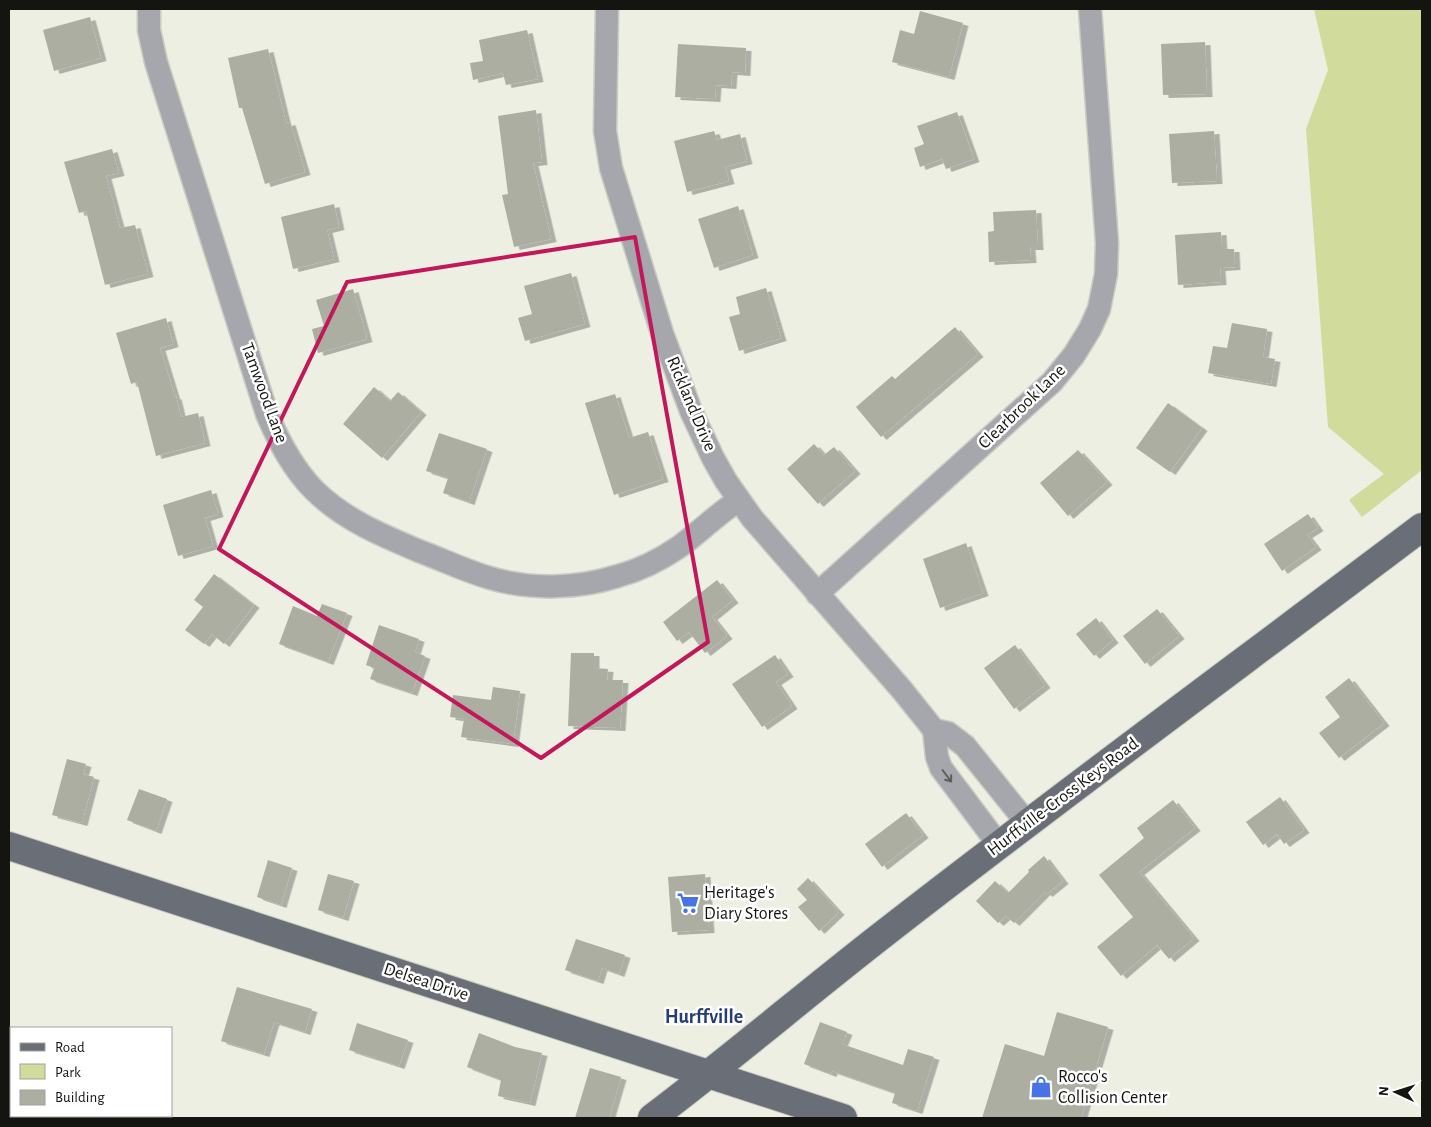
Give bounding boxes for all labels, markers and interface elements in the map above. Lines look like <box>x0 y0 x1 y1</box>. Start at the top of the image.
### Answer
street label: Tamwood Lane <box>238 341 290 445</box>
street label: Rickland Drive <box>663 354 719 454</box>
street label: Clearbrook Lane <box>975 361 1069 453</box>
street label: Hurffville-Cross Keys Road <box>984 735 1142 859</box>
one-way arrow <box>942 769 952 783</box>
place label: Heritage's Diary Stores <box>704 884 788 923</box>
supermarket icon: Heritage's Diary Stores <box>675 890 701 916</box>
street label: Delsea Drive <box>381 960 471 1004</box>
district label: Hurffville <box>665 1007 743 1027</box>
legend <box>10 1027 172 1117</box>
text: Road <box>55 1040 85 1055</box>
text: Park <box>55 1065 81 1080</box>
north arrow <box>1371 1067 1421 1117</box>
place label: Rocco's Collision Center <box>1058 1068 1167 1107</box>
shop icon: Rocco's Collision Center <box>1028 1074 1054 1100</box>
text: N <box>1377 1086 1391 1097</box>
text: Building <box>55 1090 105 1105</box>

